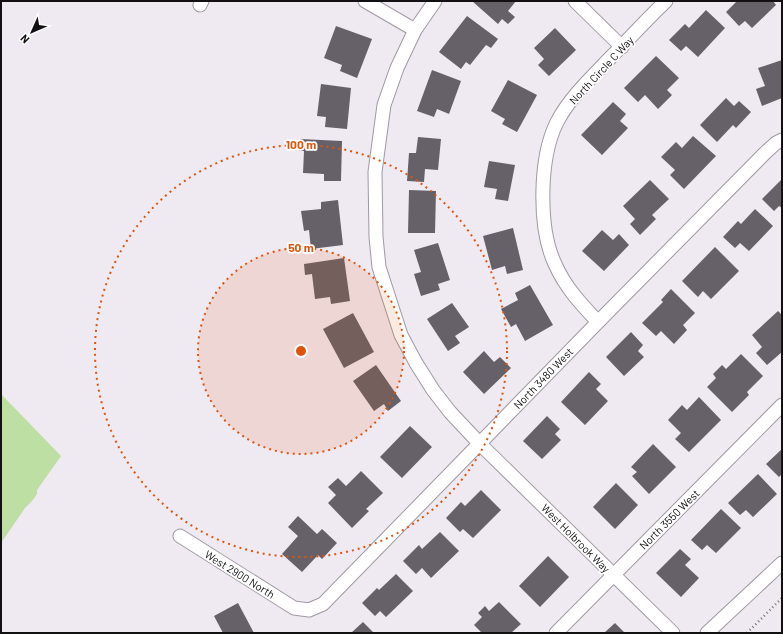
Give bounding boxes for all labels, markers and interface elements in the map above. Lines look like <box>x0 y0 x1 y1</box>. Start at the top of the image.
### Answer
north arrow <box>12 12 52 52</box>
text: N <box>17 32 32 47</box>
street label: North Circle C Way <box>566 33 636 107</box>
text: 100 m <box>286 137 316 151</box>
text: 50 m <box>288 240 314 254</box>
centre of rings <box>294 344 308 358</box>
street label: North 3480 West <box>511 345 575 411</box>
street label: North 3550 West <box>636 486 702 552</box>
street label: West Holbrook Way <box>539 501 613 575</box>
street label: West 2900 North <box>203 547 277 601</box>

